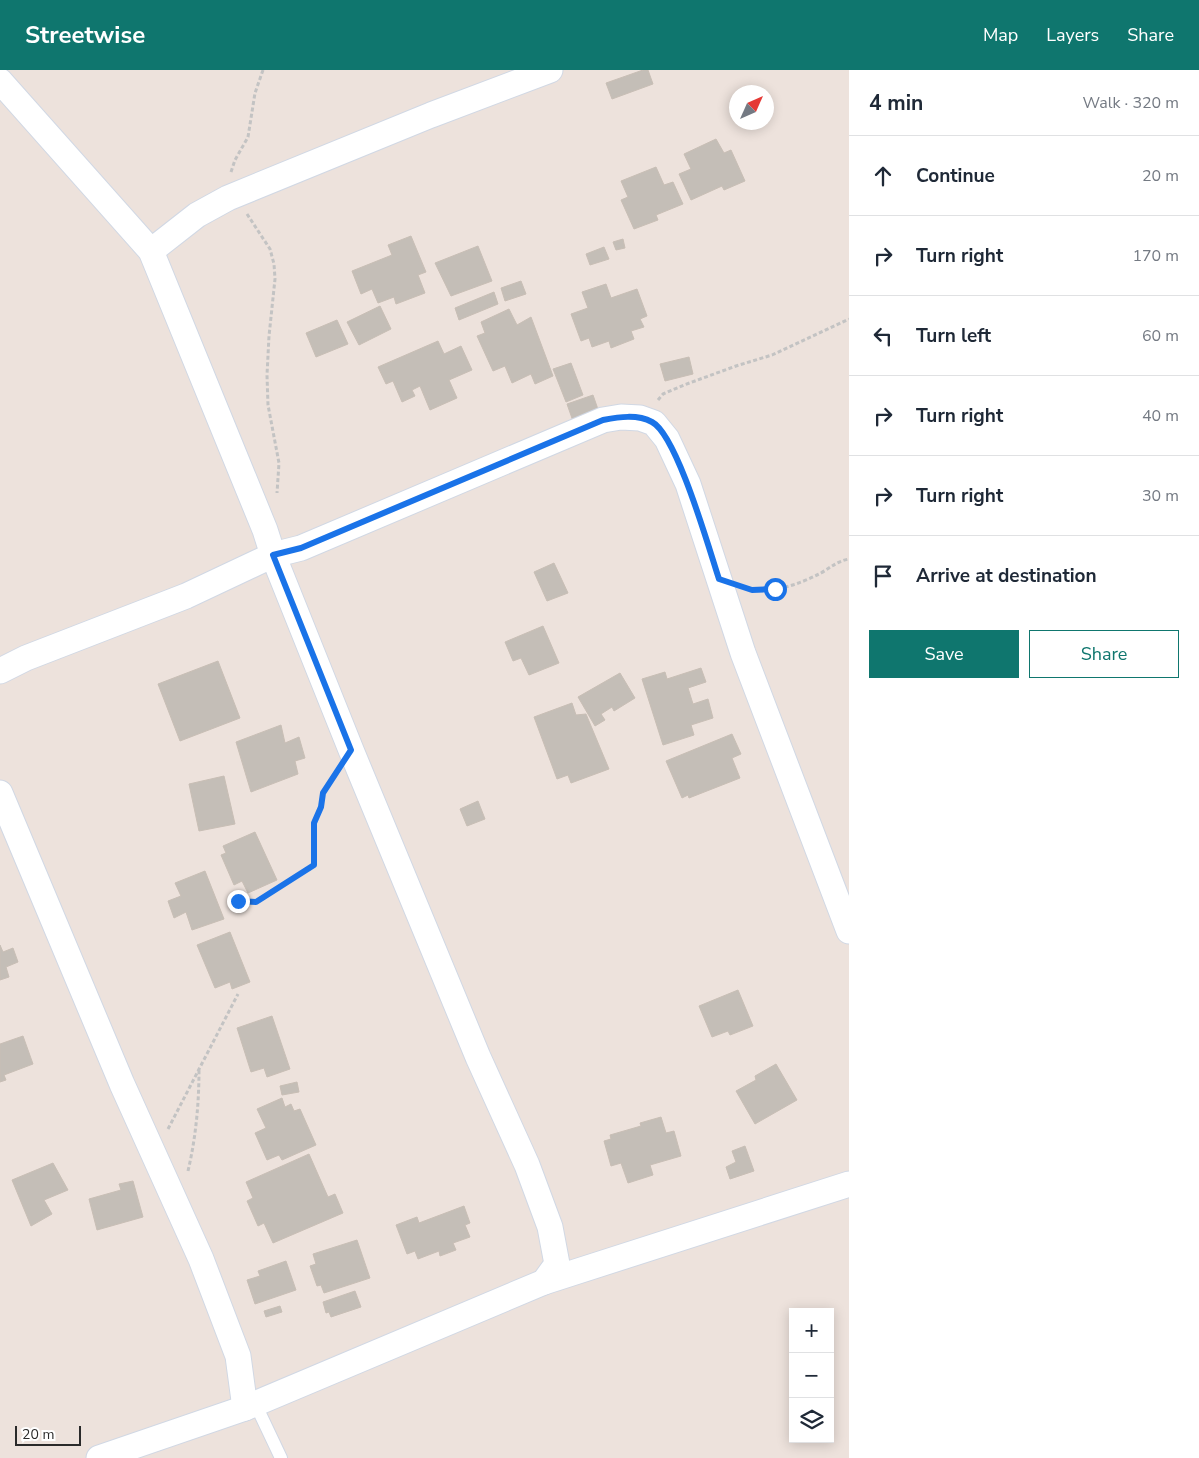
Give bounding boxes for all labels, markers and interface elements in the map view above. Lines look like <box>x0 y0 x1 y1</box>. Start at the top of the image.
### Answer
text: Streetwise <box>25 19 145 51</box>
text: Map <box>983 23 1018 47</box>
text: Layers <box>1046 23 1099 47</box>
text: Share <box>1127 23 1174 47</box>
north arrow <box>729 85 774 130</box>
text: 4 min <box>869 89 923 117</box>
text: Walk · 320 m <box>1083 92 1179 114</box>
icon: ahead <box>869 162 897 190</box>
text: Continue <box>916 163 995 189</box>
text: 20 m <box>1142 165 1179 187</box>
icon: right <box>869 242 897 270</box>
text: Turn right <box>916 243 1003 269</box>
text: 170 m <box>1132 245 1179 267</box>
icon: left <box>869 322 897 350</box>
text: Turn left <box>916 323 991 349</box>
text: 60 m <box>1142 325 1179 347</box>
icon: right <box>869 402 897 430</box>
text: Turn right <box>916 403 1003 429</box>
text: 40 m <box>1142 405 1179 427</box>
icon: right <box>869 482 897 510</box>
text: Turn right <box>916 483 1003 509</box>
text: 30 m <box>1142 485 1179 507</box>
icon: arrive <box>869 562 897 590</box>
text: Arrive at destination <box>916 563 1097 589</box>
route start <box>764 578 787 601</box>
button: Save <box>869 630 1019 678</box>
button: Share <box>1029 630 1179 678</box>
route end <box>227 890 250 913</box>
map controls <box>789 1308 834 1443</box>
button: + <box>789 1308 834 1353</box>
button: − <box>789 1353 834 1398</box>
button: layers <box>789 1398 834 1443</box>
scale bar <box>15 1423 81 1446</box>
text: 20 m <box>22 1425 54 1444</box>

